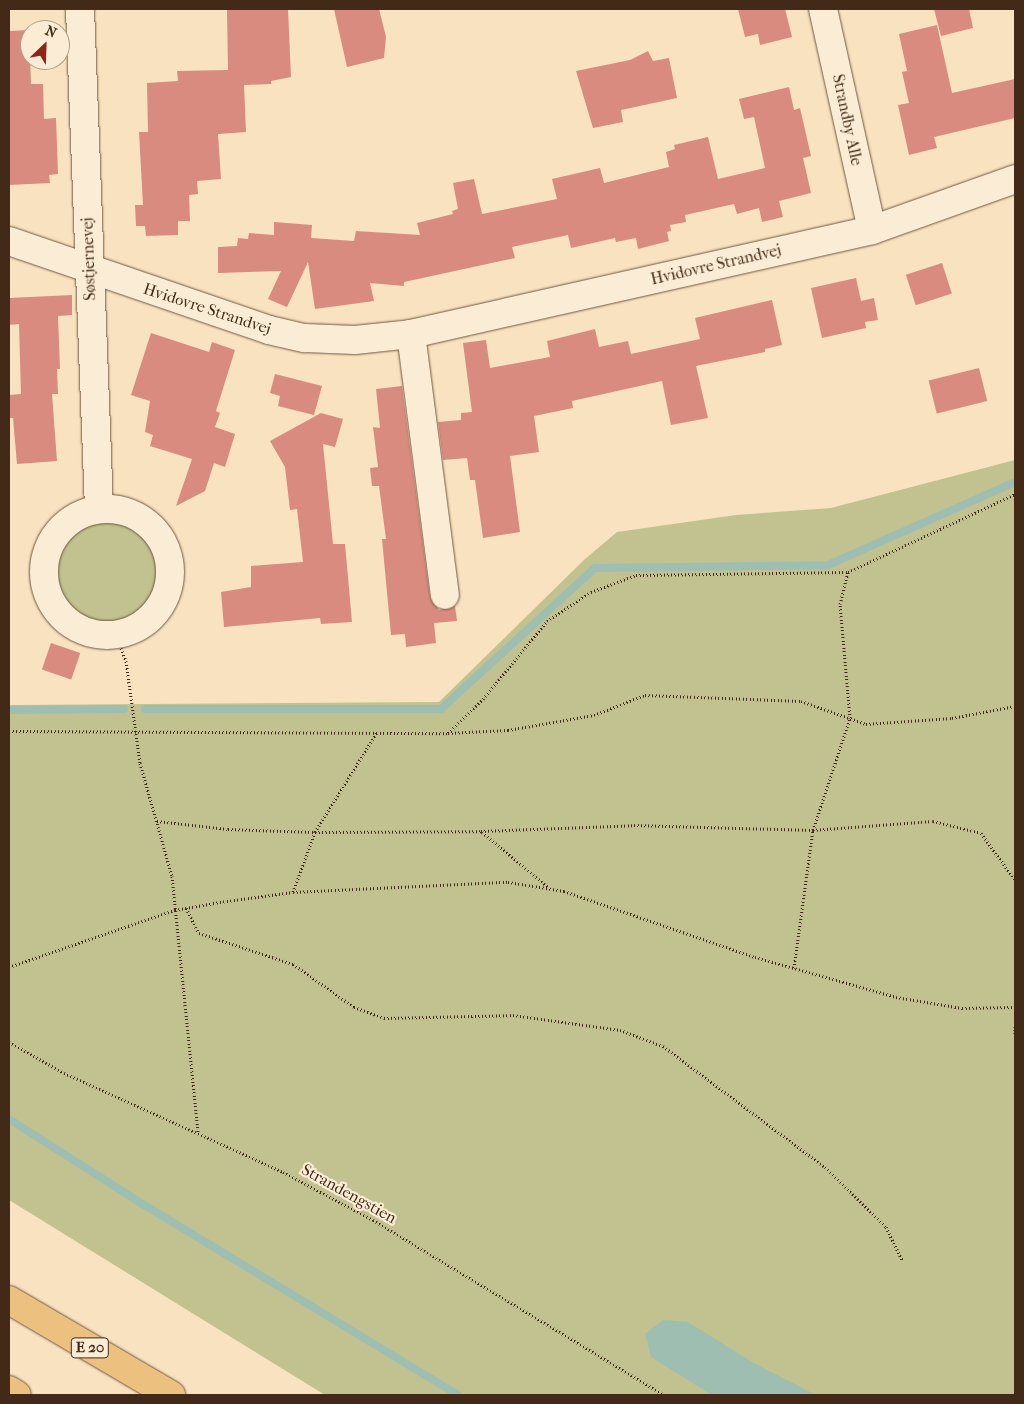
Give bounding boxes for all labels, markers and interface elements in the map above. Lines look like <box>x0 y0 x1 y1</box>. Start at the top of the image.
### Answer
north arrow <box>20 20 70 70</box>
text: N <box>43 22 59 42</box>
street label: Strandby Alle <box>828 73 866 167</box>
street label: Søstjernevej <box>78 217 100 301</box>
street label: Hvidovre Strandvej <box>649 241 783 289</box>
street label: Hvidovre Strandvej <box>141 279 273 339</box>
street label: Strandengstien <box>298 1160 400 1228</box>
road number: E 20 <box>70 1336 110 1360</box>

